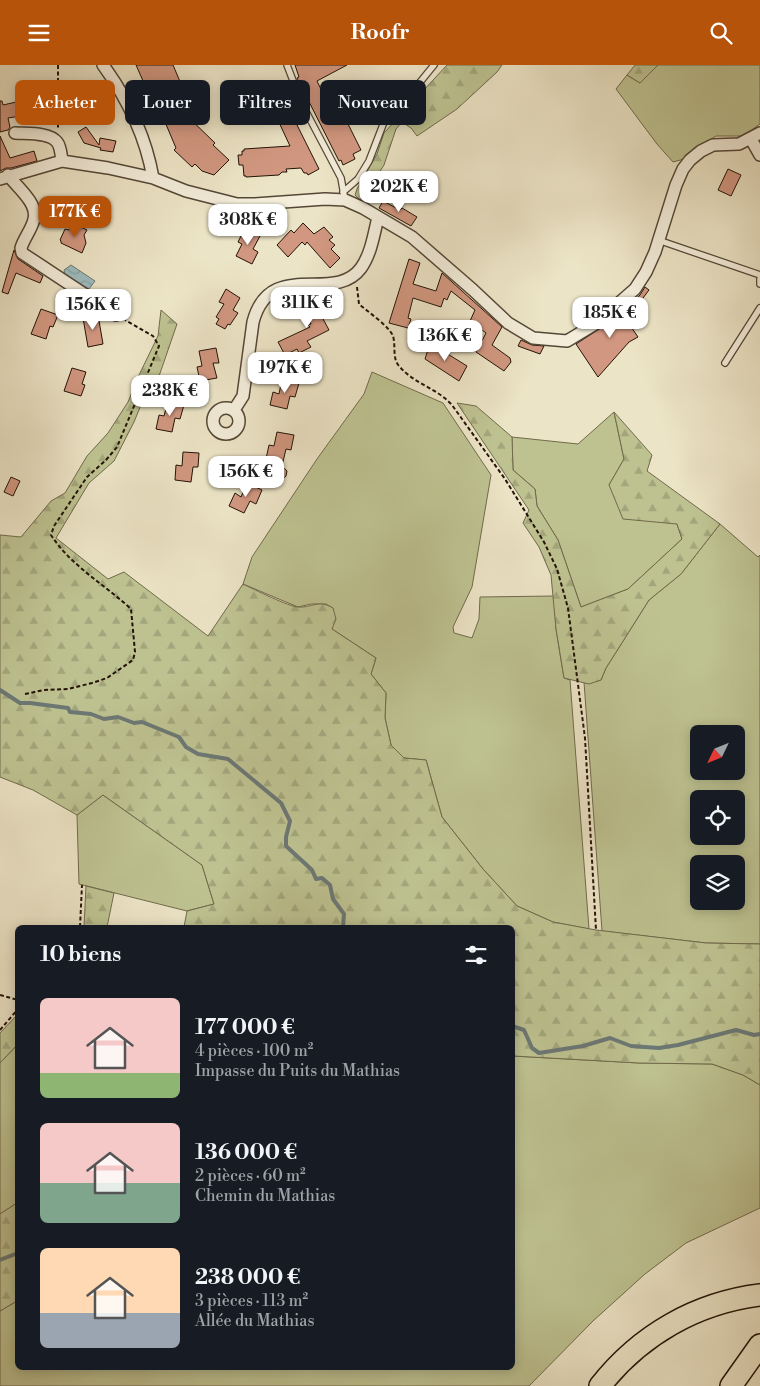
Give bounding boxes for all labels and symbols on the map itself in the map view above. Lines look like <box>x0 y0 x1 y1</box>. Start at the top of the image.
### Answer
pin: 202K € <box>358 171 440 213</box>
pin: 177K € <box>34 195 116 238</box>
pin: 308K € <box>207 203 289 246</box>
pin: 311K € <box>266 287 348 329</box>
pin: 156K € <box>52 289 134 331</box>
pin: 185K € <box>569 297 651 339</box>
pin: 136K € <box>404 319 486 362</box>
pin: 197K € <box>244 351 326 394</box>
pin: 238K € <box>129 375 211 417</box>
pin: 156K € <box>205 455 287 498</box>
north arrow <box>690 725 745 780</box>

